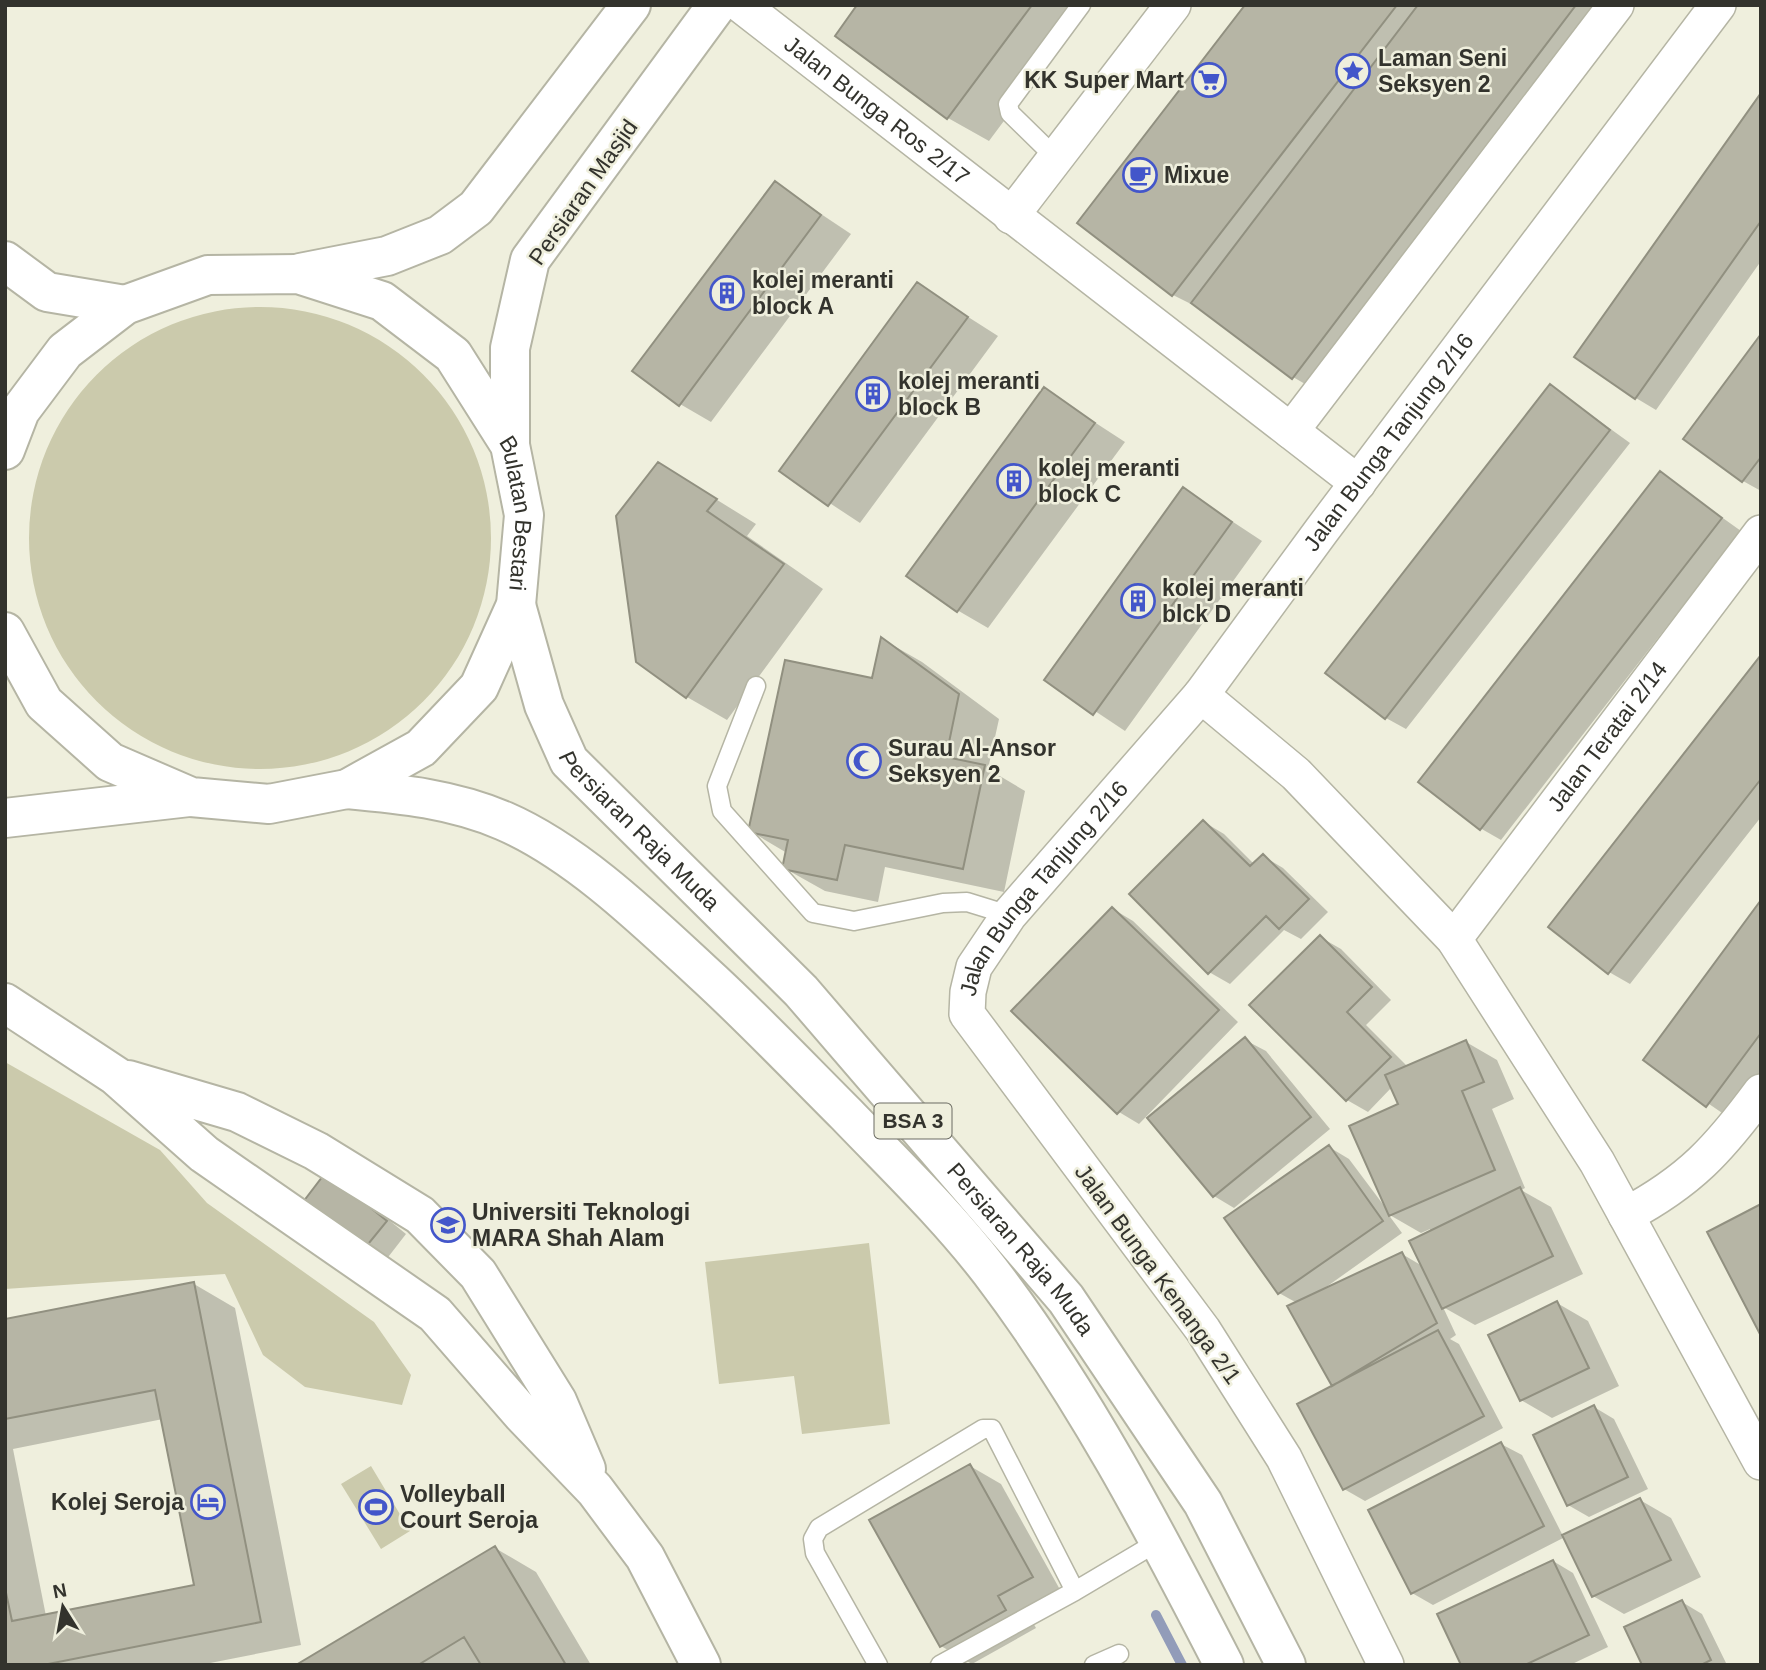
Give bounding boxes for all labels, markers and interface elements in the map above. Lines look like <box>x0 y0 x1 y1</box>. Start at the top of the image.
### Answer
street label: Jalan Bunga Ros 2/17 <box>780 31 974 190</box>
place label: Laman Seni Seksyen 2 <box>1378 45 1507 97</box>
place icon: Laman Seni Seksyen 2 <box>1334 52 1372 90</box>
supermarket icon: KK Super Mart <box>1190 61 1228 99</box>
place label: KK Super Mart <box>1024 67 1184 93</box>
street label: Persiaran Masjid <box>523 114 643 270</box>
cafe icon: Mixue <box>1121 156 1159 194</box>
place label: Mixue <box>1164 162 1229 188</box>
place label: kolej meranti block A <box>752 267 894 319</box>
building icon: kolej meranti block A <box>708 274 746 312</box>
street label: Jalan Bunga Tanjung 2/16 <box>1298 328 1479 556</box>
place label: kolej meranti block B <box>898 368 1040 420</box>
building icon: kolej meranti block B <box>854 375 892 413</box>
street label: Bulatan Bestari <box>494 431 537 592</box>
place label: kolej meranti block C <box>1038 455 1180 507</box>
building icon: kolej meranti block C <box>995 462 1033 500</box>
place label: kolej meranti blck D <box>1162 575 1304 627</box>
building icon: kolej meranti blck D <box>1119 582 1157 620</box>
street label: Jalan Teratai 2/14 <box>1542 656 1672 817</box>
place label: Surau Al-Ansor Seksyen 2 <box>888 735 1056 787</box>
mosque icon: Surau Al-Ansor Seksyen 2 <box>845 742 883 780</box>
street label: Persiaran Raja Muda <box>553 747 725 916</box>
street label: Jalan Bunga Tanjung 2/16 <box>955 776 1133 998</box>
road number: BSA 3 <box>874 1104 951 1138</box>
street label: Persiaran Raja Muda <box>942 1158 1100 1340</box>
street label: Jalan Bunga Kenanga 2/1 <box>1070 1159 1246 1389</box>
place label: Universiti Teknologi MARA Shah Alam <box>472 1199 690 1251</box>
school or university icon: Universiti Teknologi MARA Shah Alam <box>429 1206 467 1244</box>
place label: Volleyball Court Seroja <box>400 1481 538 1533</box>
hotel icon: Kolej Seroja <box>189 1483 227 1521</box>
sports icon: Volleyball Court Seroja <box>357 1488 395 1526</box>
place label: Kolej Seroja <box>51 1489 184 1515</box>
north arrow <box>28 1572 98 1642</box>
text: N <box>51 1579 69 1602</box>

